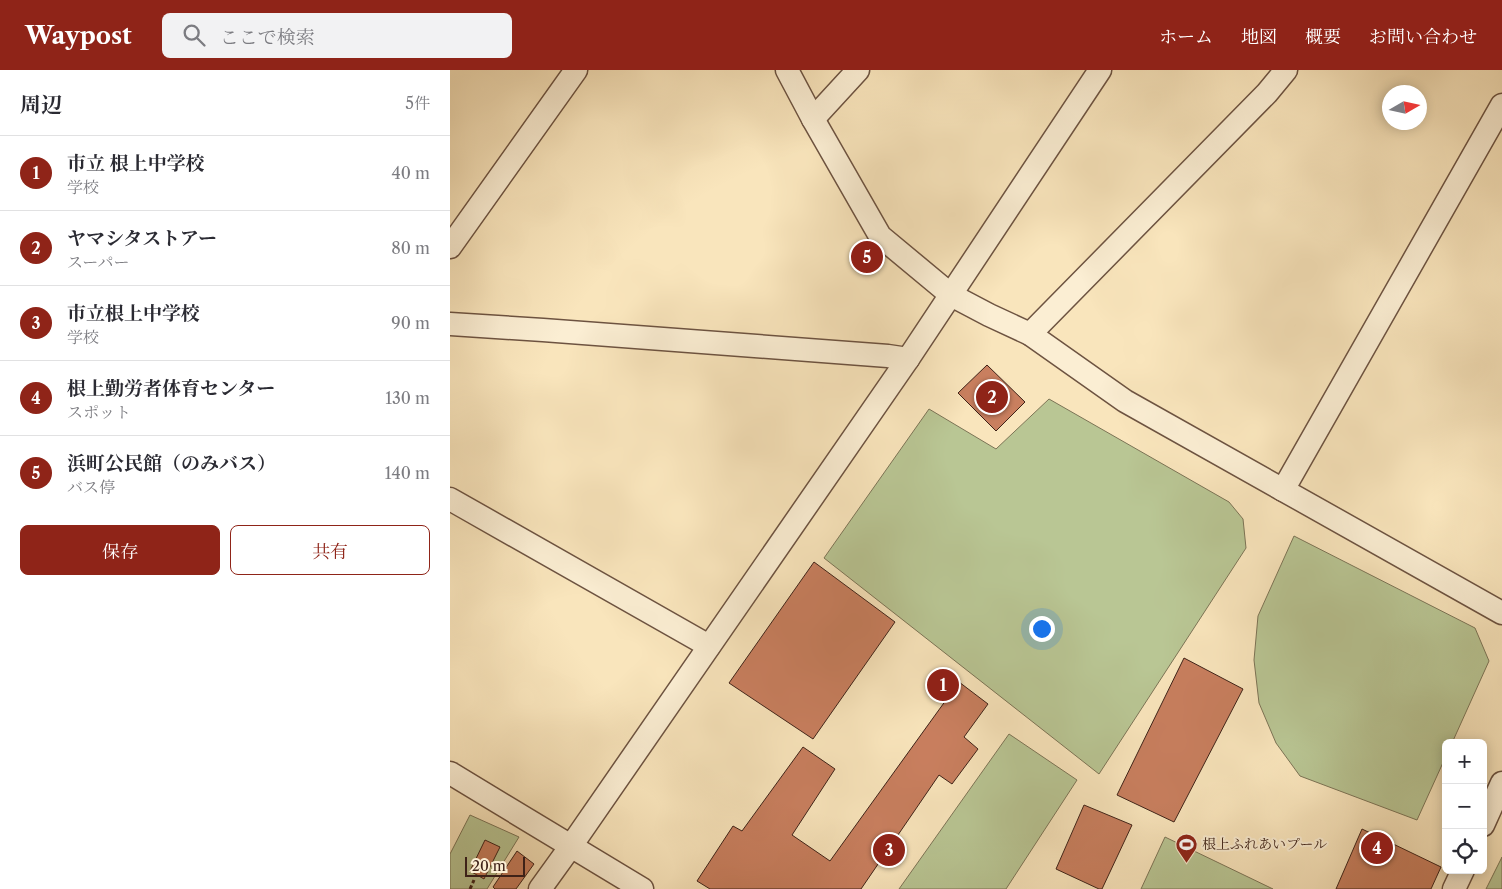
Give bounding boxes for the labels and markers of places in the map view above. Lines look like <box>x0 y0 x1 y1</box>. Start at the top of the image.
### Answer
pin: 5 <box>851 238 883 276</box>
pin: 2 <box>976 378 1008 416</box>
pin: 1 <box>927 666 959 704</box>
pin: 4 <box>1361 829 1393 867</box>
pin: 3 <box>873 831 905 869</box>
sports icon: 根上ふれあいプール <box>1174 832 1198 863</box>
place label: 根上ふれあいプール <box>1202 835 1327 853</box>

